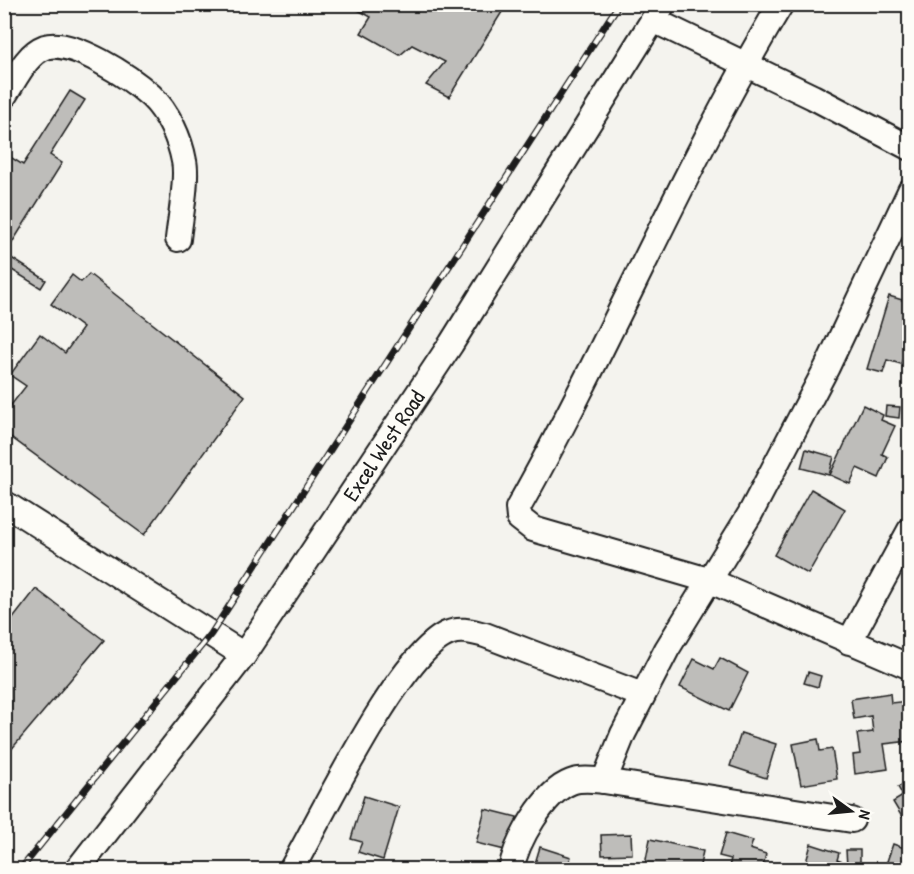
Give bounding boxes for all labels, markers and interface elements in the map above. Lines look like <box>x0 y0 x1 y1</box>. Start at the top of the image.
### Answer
street label: Excel West Road <box>336 384 431 507</box>
north arrow <box>821 781 881 841</box>
text: N <box>854 808 877 822</box>

